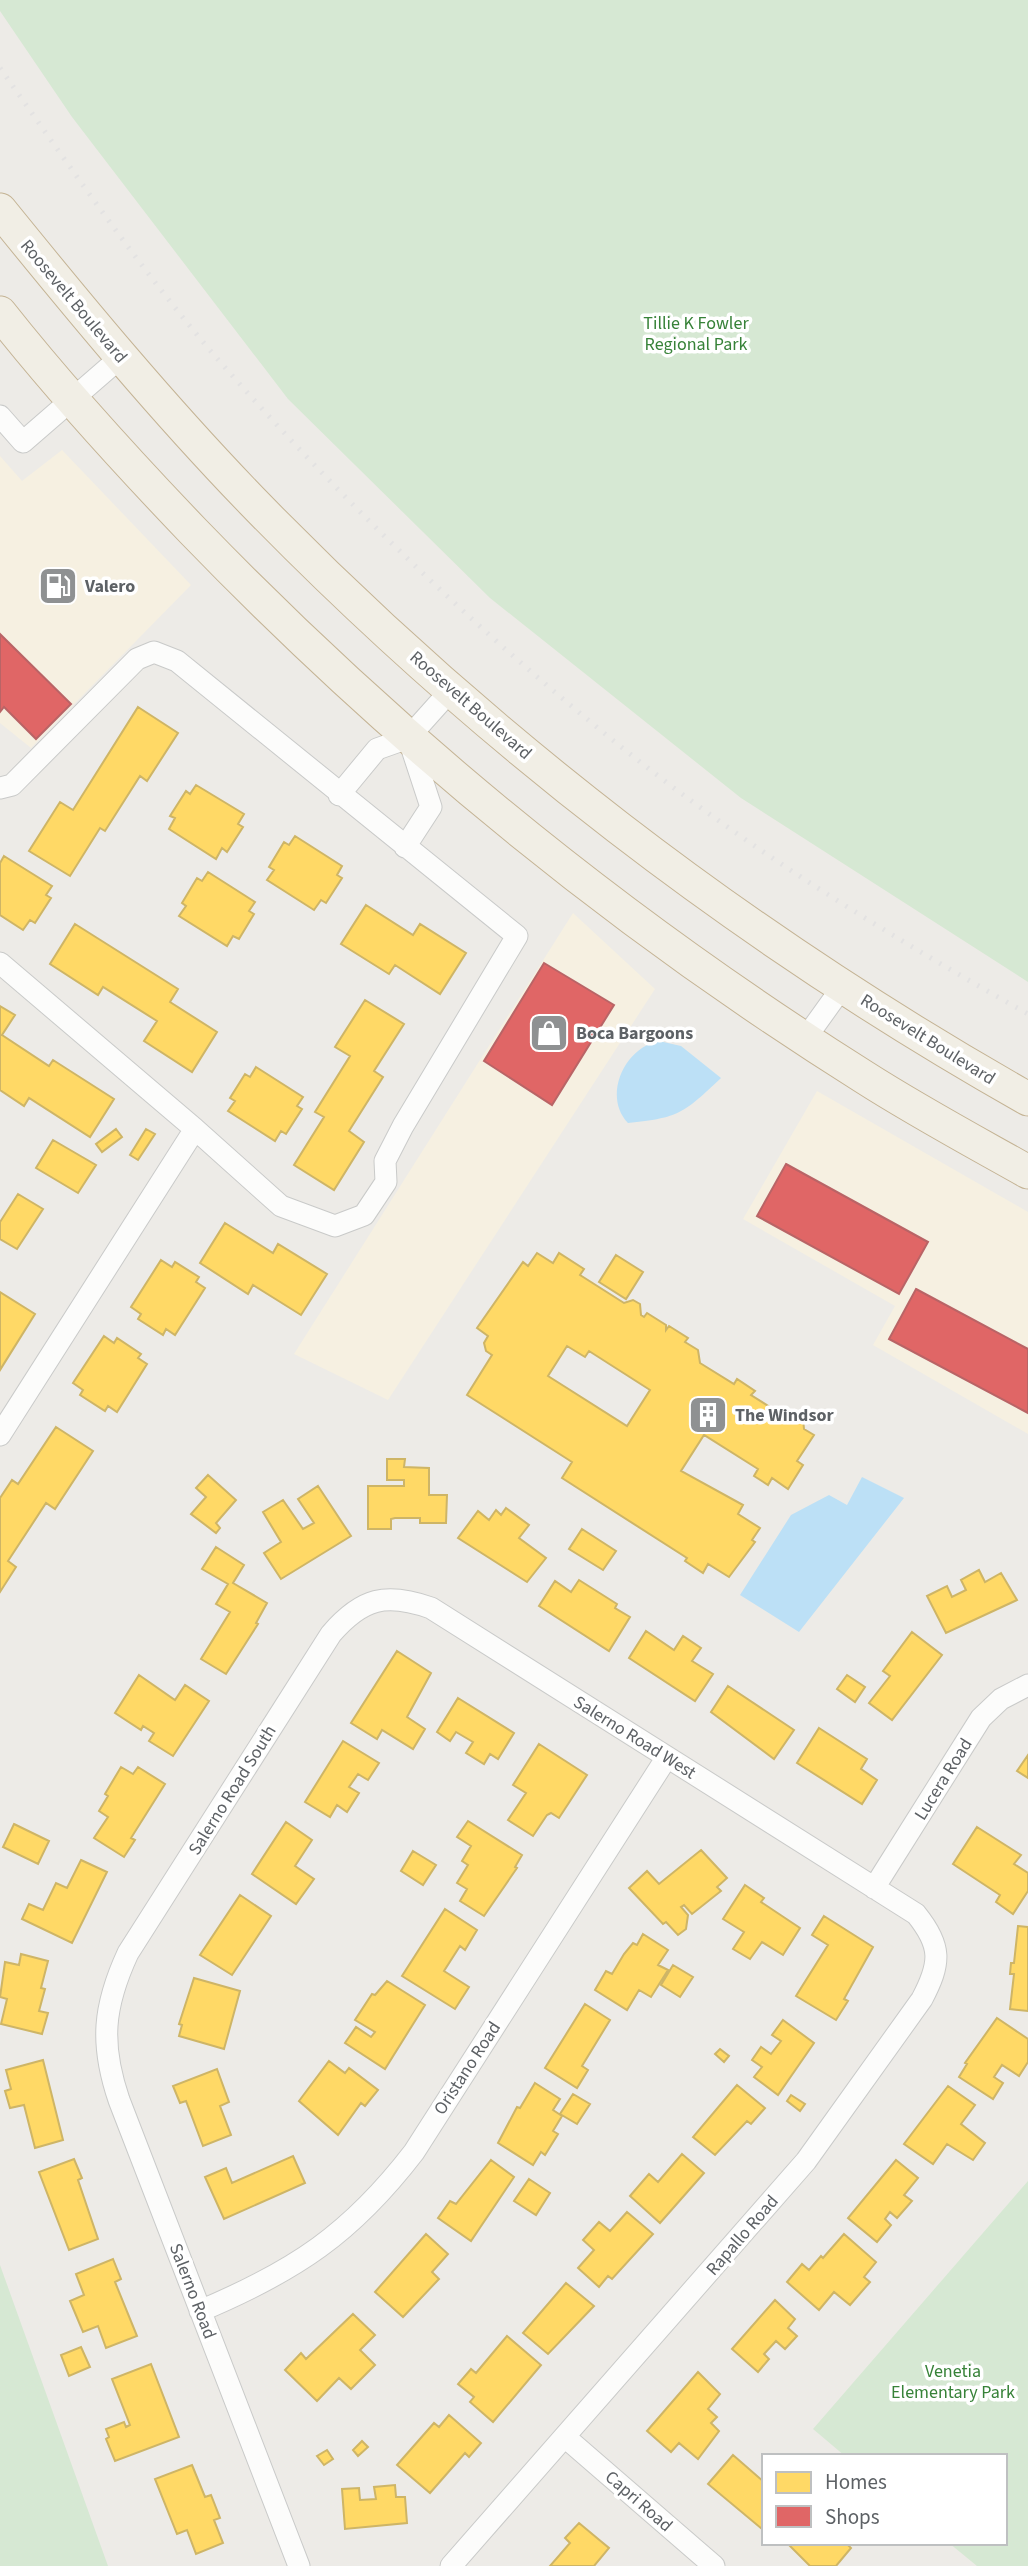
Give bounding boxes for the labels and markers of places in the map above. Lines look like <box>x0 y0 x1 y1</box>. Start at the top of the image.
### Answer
fuel station icon: Valero <box>37 565 79 607</box>
place label: Valero <box>84 574 135 599</box>
shop icon: Boca Bargoons <box>528 1012 570 1054</box>
place label: Boca Bargoons <box>576 1021 693 1046</box>
building icon: The Windsor <box>687 1394 729 1436</box>
place label: The Windsor <box>735 1403 834 1428</box>

